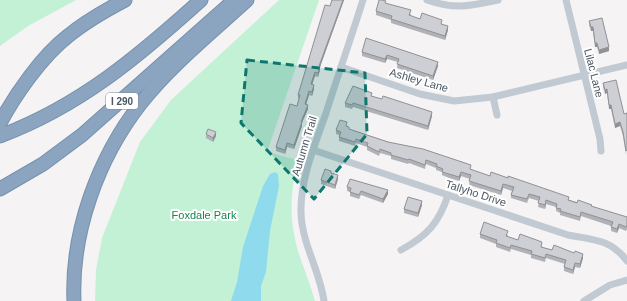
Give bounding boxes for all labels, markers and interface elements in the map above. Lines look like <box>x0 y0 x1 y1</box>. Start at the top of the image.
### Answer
street label: Lilac Lane <box>582 47 606 99</box>
street label: Ashley Lane <box>388 66 450 94</box>
road number: I 290 <box>106 93 138 109</box>
street label: Autumn Trail <box>289 115 319 177</box>
street label: Tallyho Drive <box>444 178 508 208</box>
park label: Foxdale Park <box>172 209 237 221</box>

